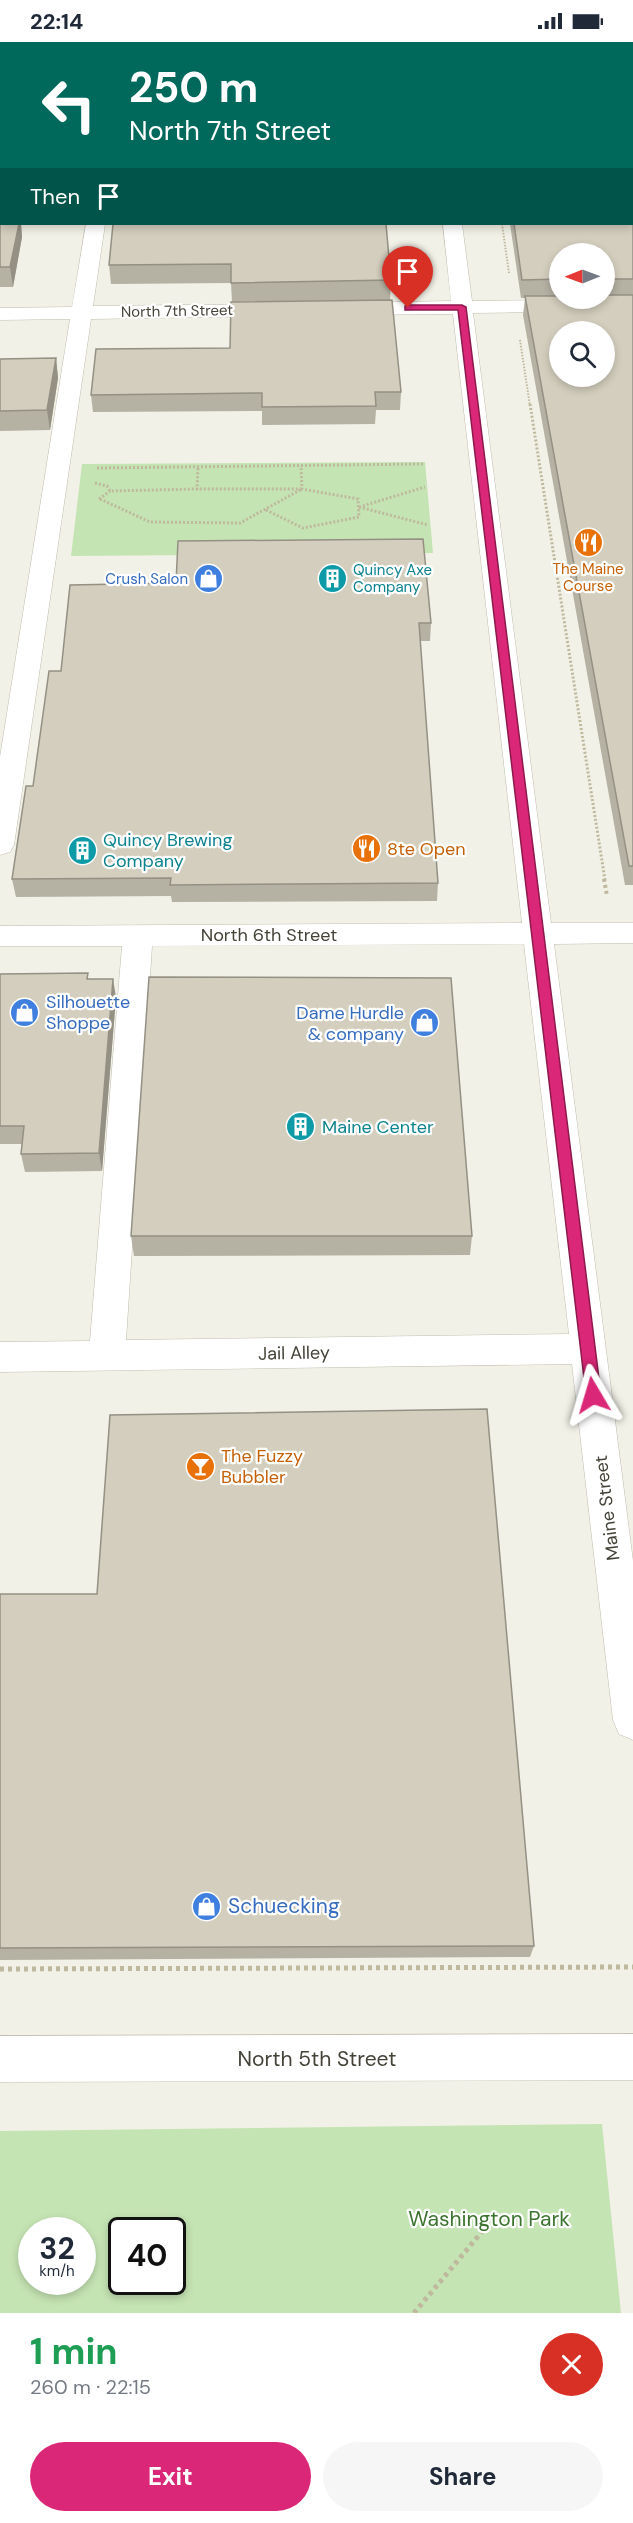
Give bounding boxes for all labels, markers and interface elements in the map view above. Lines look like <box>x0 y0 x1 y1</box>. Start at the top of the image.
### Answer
text: 22:14 <box>30 7 83 36</box>
text: 250 m <box>129 60 258 115</box>
icon: left <box>30 66 108 144</box>
text: North 7th Street <box>129 113 331 148</box>
icon: arrive <box>92 180 125 213</box>
text: Then <box>30 182 80 211</box>
north arrow <box>549 243 615 309</box>
map controls <box>549 243 615 387</box>
pin <box>382 246 433 308</box>
icon: arrive <box>391 255 424 288</box>
street label: North 7th Street <box>121 300 233 322</box>
button: search <box>549 321 615 387</box>
restaurant icon: The Maine Course <box>572 526 604 558</box>
place label: The Maine Course <box>552 559 624 596</box>
place label: Quincy Axe Company <box>353 560 432 597</box>
shop icon: Crush Salon <box>193 563 225 595</box>
building icon: Quincy Axe Company <box>316 563 348 595</box>
place label: Crush Salon <box>105 569 188 589</box>
place label: Quincy Brewing Company <box>103 828 232 873</box>
restaurant icon: 8te Open <box>350 833 382 865</box>
building icon: Quincy Brewing Company <box>66 834 98 866</box>
place label: 8te Open <box>387 837 466 861</box>
street label: North 6th Street <box>201 923 337 947</box>
place label: Silhouette Shoppe <box>46 990 130 1035</box>
shop icon: Silhouette Shoppe <box>9 996 41 1028</box>
place label: Dame Hurdle & company <box>296 1001 404 1046</box>
shop icon: Dame Hurdle & company <box>409 1007 441 1039</box>
building icon: Maine Center <box>285 1111 317 1143</box>
place label: Maine Center <box>322 1115 434 1139</box>
street label: Jail Alley <box>258 1340 330 1366</box>
position arrow <box>561 1363 625 1427</box>
place label: The Fuzzy Bubbler <box>221 1444 303 1489</box>
bar icon: The Fuzzy Bubbler <box>184 1450 216 1482</box>
street label: Maine Street <box>589 1454 625 1562</box>
shop icon: Schuecking <box>191 1890 223 1922</box>
place label: Schuecking <box>228 1892 340 1920</box>
street label: North 5th Street <box>238 2045 396 2073</box>
park label: Washington Park <box>408 2205 570 2233</box>
speed limit sign: 40 <box>108 2217 186 2295</box>
text: 32 <box>39 2229 75 2268</box>
text: km/h <box>39 2261 75 2281</box>
text: 1 min <box>30 2328 118 2375</box>
button: close <box>540 2333 603 2396</box>
text: 260 m · 22:15 <box>30 2374 151 2400</box>
button: Exit <box>30 2442 311 2511</box>
button: Share <box>323 2442 603 2511</box>

